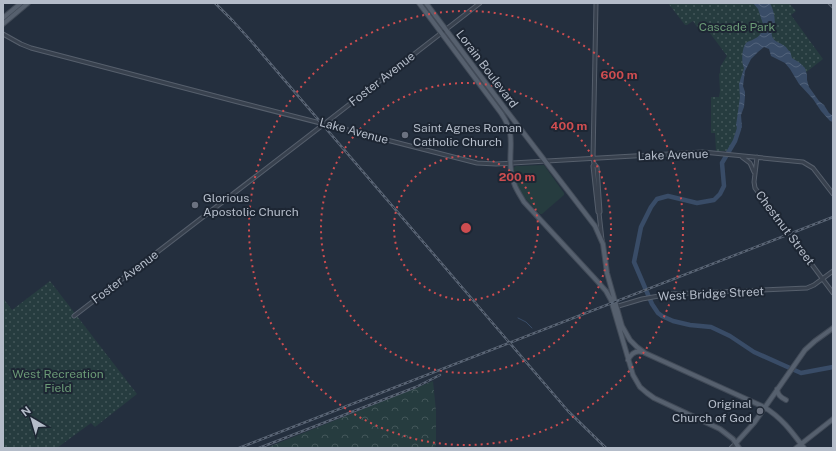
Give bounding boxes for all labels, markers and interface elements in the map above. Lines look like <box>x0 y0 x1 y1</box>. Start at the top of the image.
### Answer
park label: Cascade Park <box>699 20 775 34</box>
street label: Lorain Boulevard <box>453 27 521 111</box>
street label: Foster Avenue <box>346 49 418 109</box>
text: 600 m <box>601 68 638 82</box>
street label: Lake Avenue <box>318 115 390 147</box>
text: 400 m <box>551 119 588 133</box>
place label: Saint Agnes Roman Catholic Church <box>413 121 522 149</box>
marker: Saint Agnes Roman Catholic Church <box>400 130 410 140</box>
street label: Lake Avenue <box>637 147 709 163</box>
text: 200 m <box>499 170 535 184</box>
street label: Chestnut Street <box>753 188 818 268</box>
place label: Glorious Apostolic Church <box>203 191 299 219</box>
marker: Glorious Apostolic Church <box>190 200 200 210</box>
centre of rings <box>459 221 473 235</box>
street label: Foster Avenue <box>89 247 161 307</box>
street label: West Bridge Street <box>658 284 765 304</box>
park label: West Recreation Field <box>12 367 104 395</box>
place label: Original Church of God <box>672 397 752 425</box>
north arrow <box>12 399 52 439</box>
text: N <box>19 404 33 418</box>
marker: Original Church of God <box>755 406 765 416</box>

